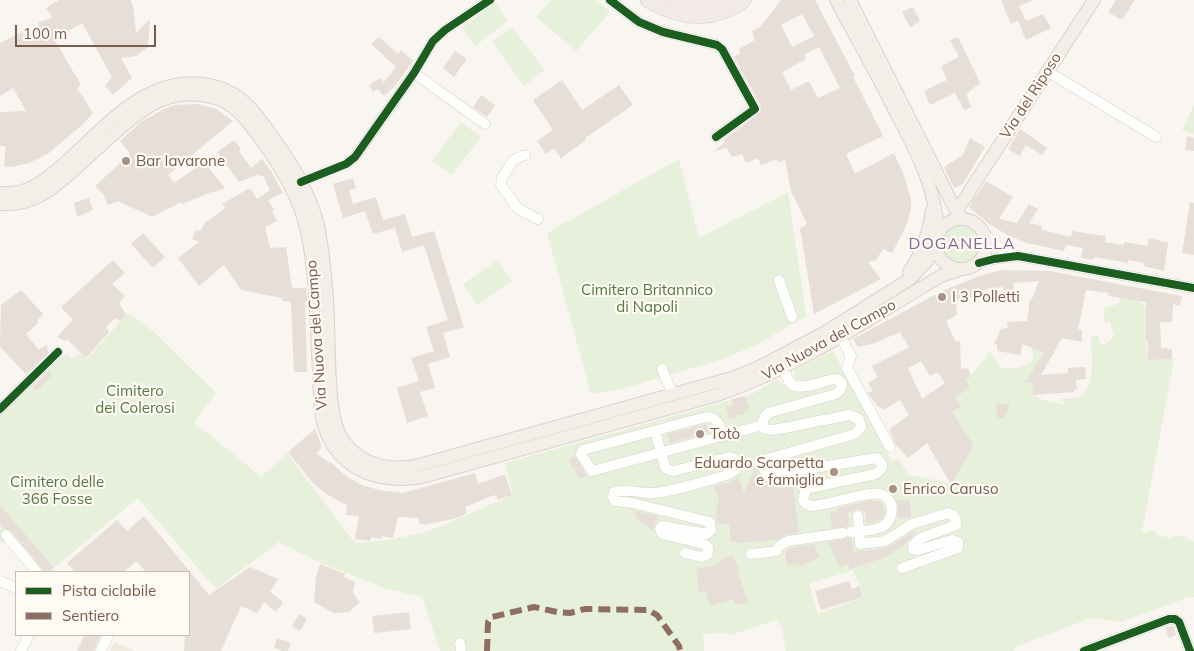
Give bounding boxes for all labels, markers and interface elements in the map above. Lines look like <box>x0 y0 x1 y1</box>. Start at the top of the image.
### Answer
scale bar <box>18 15 159 47</box>
text: 100 m <box>23 24 67 43</box>
street label: Via del Riposo <box>996 50 1066 142</box>
place label: Bar Iavarone <box>136 152 225 170</box>
marker: Bar Iavarone <box>120 155 132 167</box>
district label: DOGANELLA <box>907 234 1017 254</box>
street label: Via Nuova del Campo <box>303 259 331 411</box>
park label: Cimitero Britannico di Napoli <box>581 281 713 316</box>
place label: I 3 Polletti <box>952 288 1020 306</box>
marker: I 3 Polletti <box>936 291 948 303</box>
street label: Via Nuova del Campo <box>759 296 899 384</box>
park label: Cimitero dei Colerosi <box>95 382 175 417</box>
place label: Totò <box>710 425 740 443</box>
marker: Totò <box>694 428 706 440</box>
place label: Eduardo Scarpetta e famiglia <box>694 454 824 489</box>
marker: Eduardo Scarpetta e famiglia <box>828 466 840 478</box>
park label: Cimitero delle 366 Fosse <box>10 473 104 508</box>
place label: Enrico Caruso <box>903 480 998 498</box>
marker: Enrico Caruso <box>887 483 899 495</box>
legend <box>15 571 190 636</box>
text: Pista ciclabile <box>62 581 156 600</box>
text: Sentiero <box>62 606 119 625</box>

